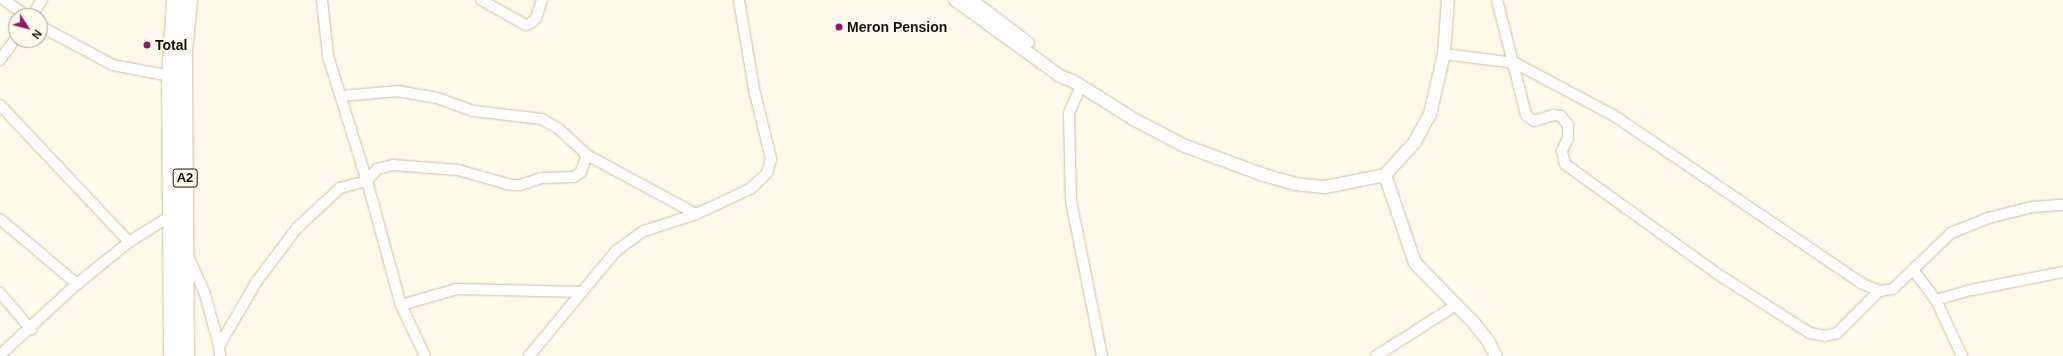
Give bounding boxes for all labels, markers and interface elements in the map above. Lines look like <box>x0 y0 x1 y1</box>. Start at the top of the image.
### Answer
north arrow <box>8 8 48 48</box>
place label: Meron Pension <box>847 19 947 35</box>
marker: Meron Pension <box>834 22 844 32</box>
text: N <box>30 28 44 41</box>
place label: Total <box>155 37 187 53</box>
marker: Total <box>142 40 152 50</box>
road number: A2 <box>172 167 198 189</box>

